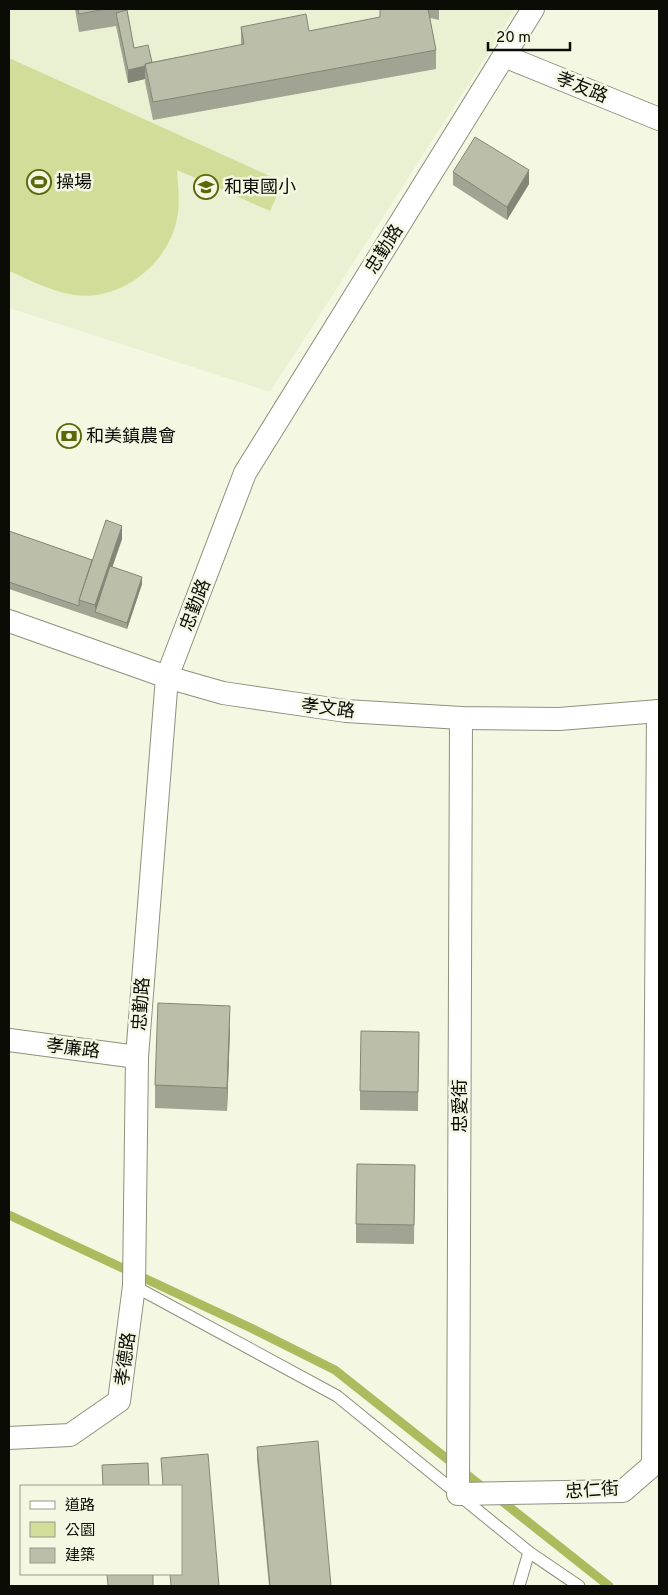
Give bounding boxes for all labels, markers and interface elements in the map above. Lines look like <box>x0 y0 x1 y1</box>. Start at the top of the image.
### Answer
scale bar <box>488 20 570 52</box>
text: 20 m <box>496 29 531 48</box>
street label: 孝友路 <box>552 68 611 109</box>
sports icon: 操場 <box>26 169 52 195</box>
place label: 操場 <box>56 172 92 195</box>
school or university icon: 和東國小 <box>193 174 219 200</box>
place label: 和東國小 <box>224 177 296 200</box>
street label: 忠勤路 <box>361 221 409 279</box>
bank icon: 和美鎮農會 <box>56 423 82 449</box>
place label: 和美鎮農會 <box>86 426 176 449</box>
street label: 忠勤路 <box>176 576 217 635</box>
street label: 孝文路 <box>300 695 356 724</box>
street label: 忠勤路 <box>129 976 156 1032</box>
street label: 孝廉路 <box>45 1035 101 1064</box>
street label: 忠愛街 <box>450 1079 473 1133</box>
street label: 孝德路 <box>111 1331 142 1388</box>
street label: 忠仁街 <box>564 1478 620 1505</box>
legend <box>20 1485 182 1575</box>
text: 道路 <box>65 1497 95 1516</box>
text: 公園 <box>65 1522 95 1541</box>
text: 建築 <box>65 1547 95 1566</box>

